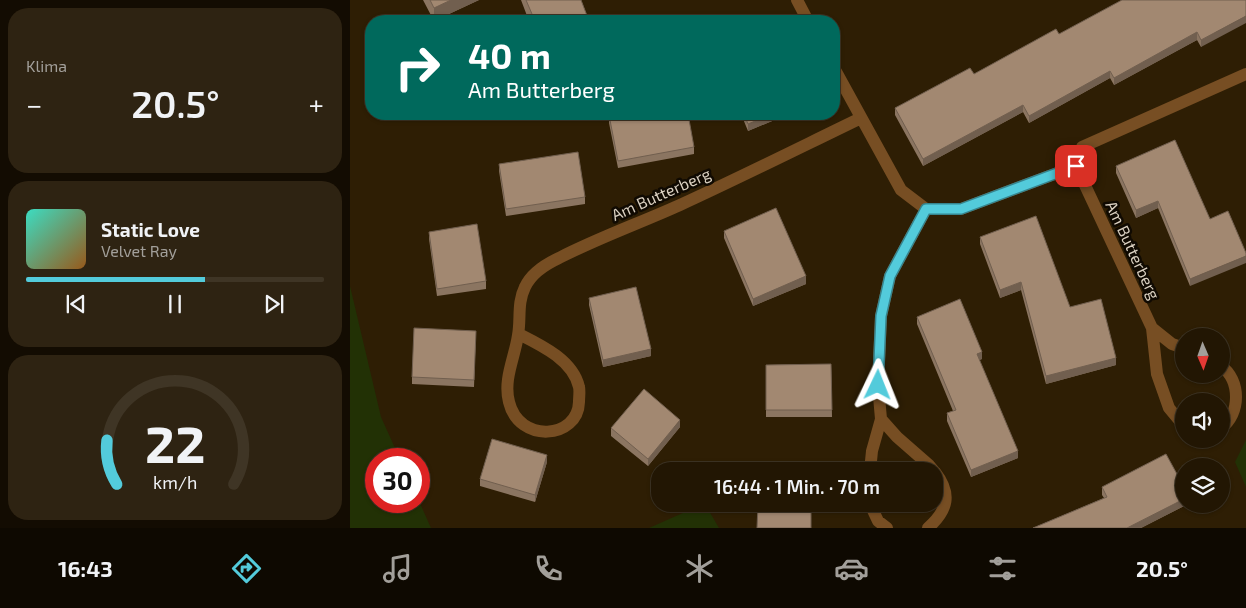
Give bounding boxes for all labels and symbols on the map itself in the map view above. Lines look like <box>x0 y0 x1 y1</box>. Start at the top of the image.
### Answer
pin <box>1055 145 1097 187</box>
street label: Am Butterberg <box>608 163 713 224</box>
street label: Am Butterberg <box>1102 197 1165 302</box>
north arrow <box>1175 328 1230 382</box>
position arrow <box>851 358 903 410</box>
speed limit sign: 30 <box>365 448 430 513</box>

